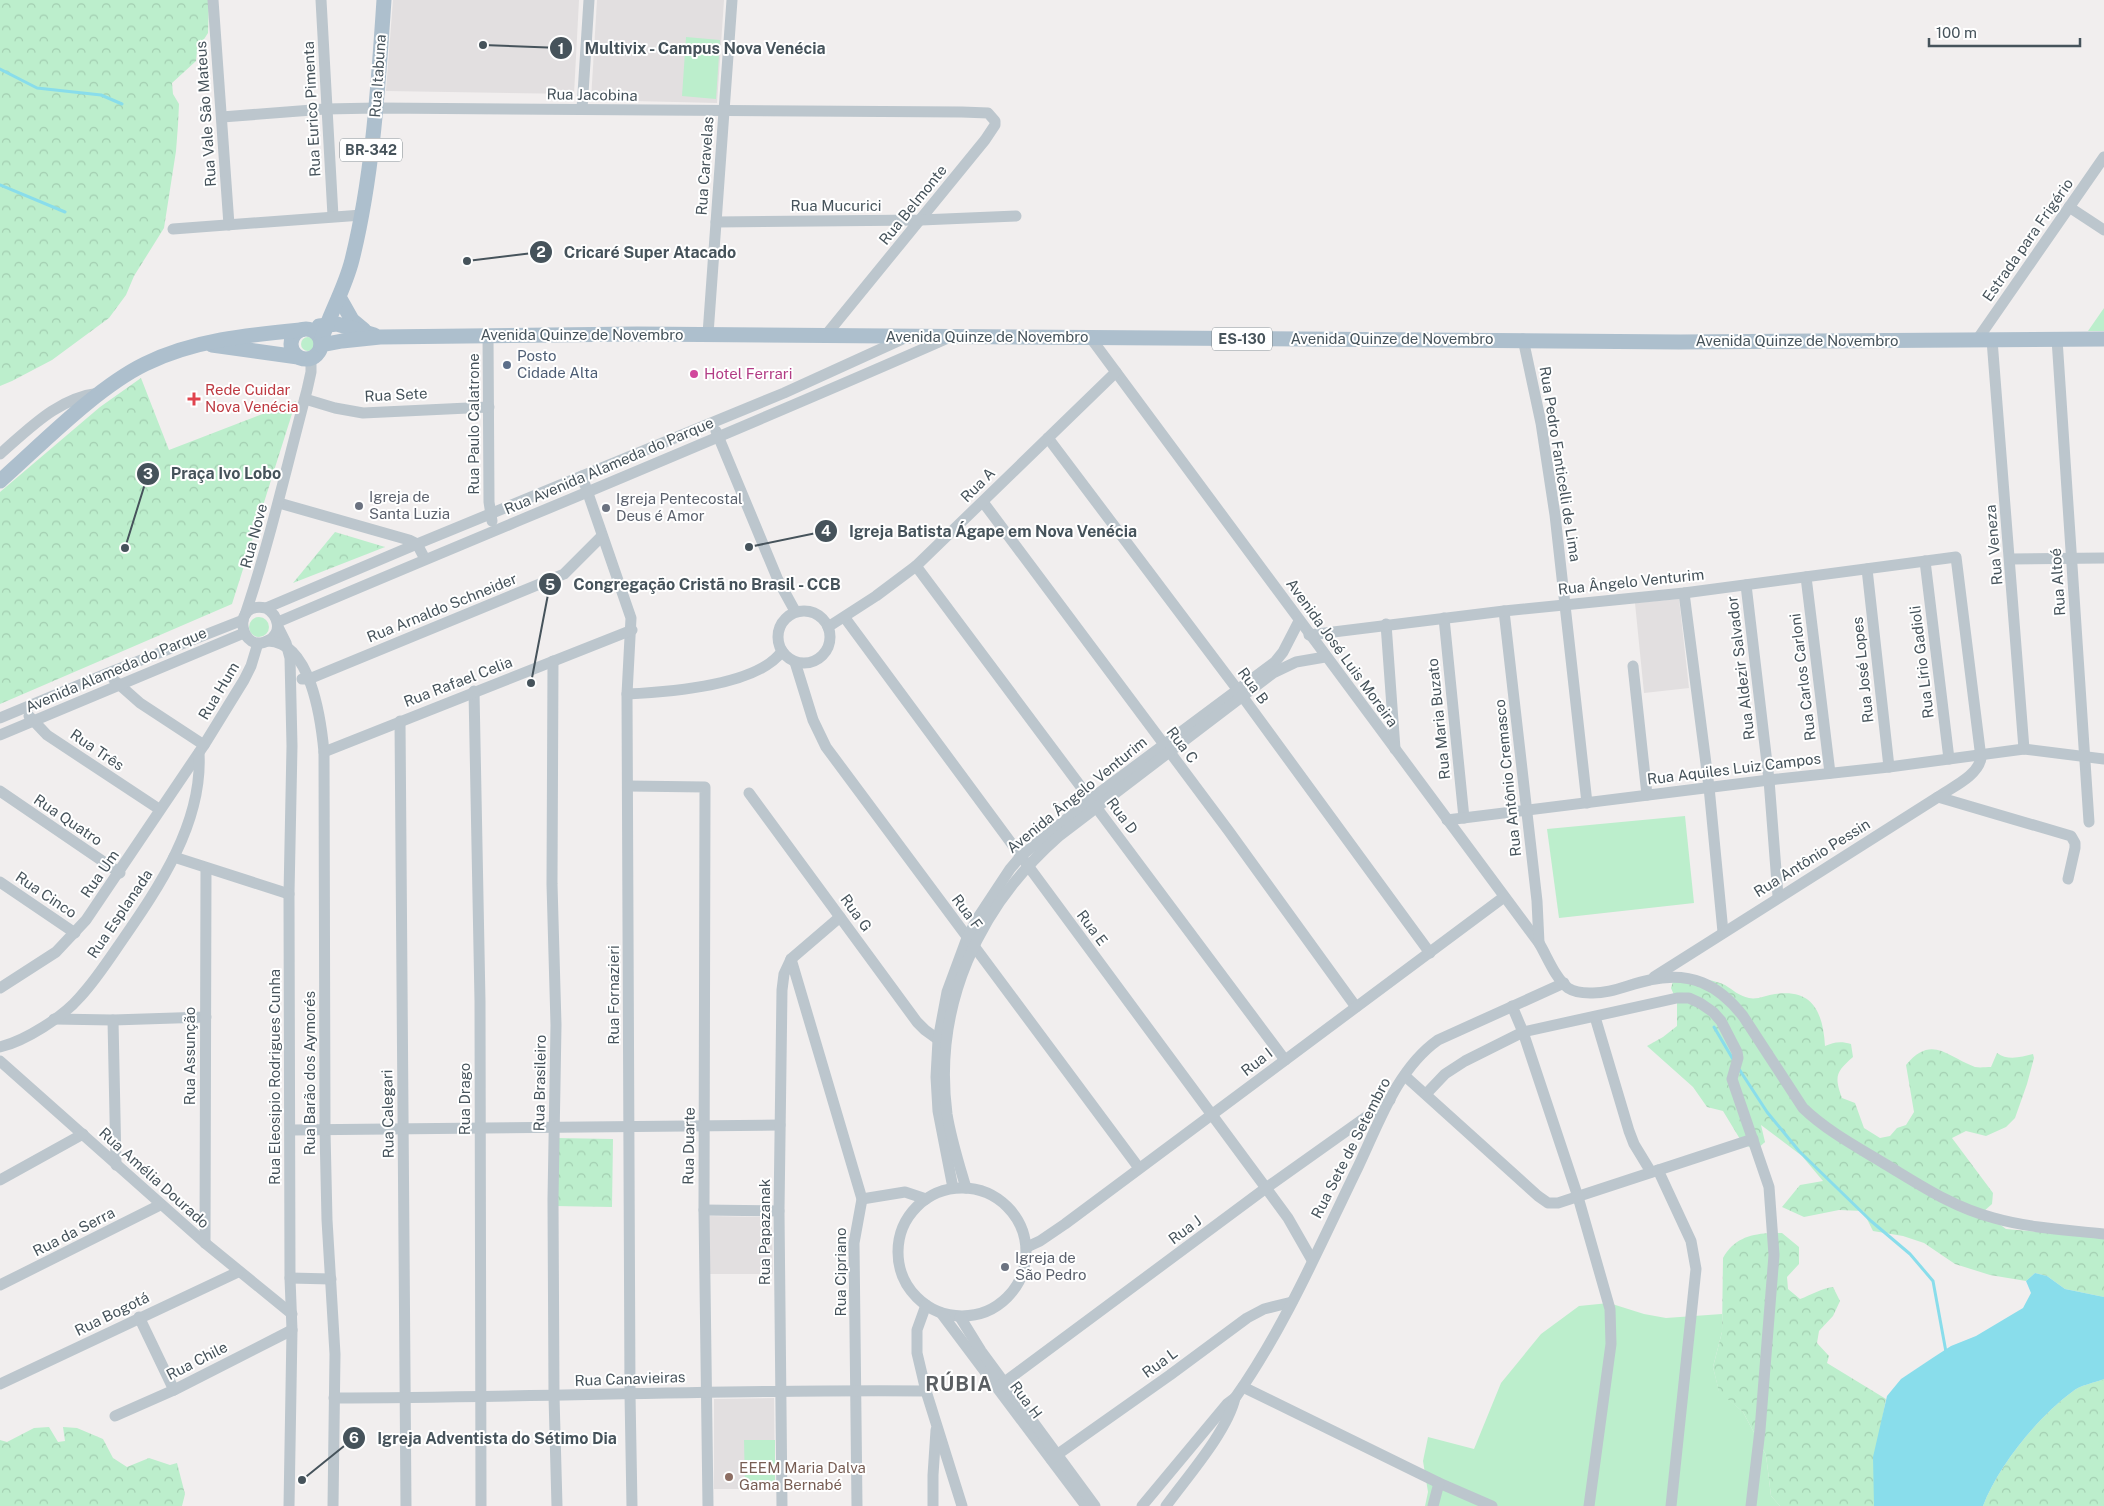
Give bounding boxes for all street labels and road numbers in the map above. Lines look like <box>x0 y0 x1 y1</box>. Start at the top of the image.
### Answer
street label: Rua Itabuna <box>366 34 389 118</box>
street label: Rua Vale São Mateus <box>192 41 219 188</box>
street label: Rua Eurico Pimenta <box>299 41 324 177</box>
street label: Rua Jacobina <box>546 85 638 104</box>
street label: Rua Caravelas <box>693 116 716 216</box>
road number: BR-342 <box>340 138 402 162</box>
street label: Rua Belmonte <box>875 161 950 248</box>
street label: Estrada para Frigério <box>1979 175 2076 304</box>
street label: Rua Mucurici <box>791 197 881 214</box>
street label: Avenida Quinze de Novembro <box>481 326 683 343</box>
street label: Avenida Quinze de Novembro <box>886 328 1088 345</box>
road number: ES-130 <box>1212 328 1272 350</box>
street label: Avenida Quinze de Novembro <box>1291 330 1493 347</box>
street label: Avenida Quinze de Novembro <box>1696 332 1898 349</box>
street label: Rua Paulo Calatrone <box>465 353 482 495</box>
street label: Rua Pedro Fanticelli de Lima <box>1537 365 1584 563</box>
street label: Rua Sete <box>364 384 428 405</box>
street label: Rua Avenida Alameda do Parque <box>502 414 716 517</box>
street label: Rua A <box>957 464 999 505</box>
street label: Rua Nove <box>237 502 270 570</box>
street label: Rua Veneza <box>1982 504 2005 586</box>
street label: Rua Altoé <box>2047 548 2068 616</box>
street label: Rua Ângelo Venturim <box>1557 565 1705 598</box>
street label: Rua Arnaldo Schneider <box>364 570 519 645</box>
street label: Avenida José Luis Moreira <box>1283 575 1402 730</box>
street label: Rua Aldezir Salvador <box>1723 595 1758 741</box>
street label: Rua Lírio Gadioli <box>1906 605 1937 719</box>
street label: Rua Carlos Carloni <box>1786 612 1819 742</box>
street label: Rua José Lopes <box>1848 616 1877 724</box>
street label: Avenida Alameda do Parque <box>23 624 209 715</box>
street label: Rua Rafael Celia <box>401 653 515 710</box>
street label: Rua Maria Buzato <box>1424 658 1453 781</box>
street label: Rua Hum <box>195 659 242 723</box>
street label: Rua B <box>1235 664 1272 707</box>
street label: Rua Antônio Cremasco <box>1491 699 1524 858</box>
street label: Rua C <box>1163 723 1202 766</box>
street label: Rua Três <box>67 726 127 774</box>
street label: Avenida Ângelo Venturim <box>1003 733 1150 856</box>
street label: Rua Aquiles Luiz Campos <box>1646 749 1822 788</box>
street label: Rua Quatro <box>31 791 106 849</box>
street label: Rua D <box>1103 794 1142 837</box>
street label: Rua Antônio Pessin <box>1751 815 1873 900</box>
street label: Rua Um <box>77 847 122 901</box>
street label: Rua Esplanada <box>84 866 156 961</box>
street label: Rua Cinco <box>12 868 80 921</box>
street label: Rua G <box>837 891 876 935</box>
street label: Rua F <box>949 891 986 933</box>
street label: Rua E <box>1074 907 1111 949</box>
street label: Rua Fornazieri <box>605 945 622 1045</box>
street label: Rua Eleosipio Rodrigues Cunha <box>266 969 283 1185</box>
street label: Rua Barão dos Aymorés <box>301 991 318 1155</box>
street label: Rua Assunção <box>181 1007 198 1105</box>
street label: Rua Brasileiro <box>530 1035 549 1131</box>
street label: Rua I <box>1238 1044 1276 1079</box>
street label: Rua Drago <box>456 1063 473 1135</box>
street label: Rua Calegari <box>378 1069 397 1159</box>
street label: Rua Sete de Setembro <box>1308 1074 1394 1221</box>
street label: Rua Duarte <box>679 1107 698 1185</box>
street label: Rua Amélia Dourado <box>96 1124 213 1231</box>
street label: Rua Papazanak <box>756 1179 773 1285</box>
street label: Rua da Serra <box>30 1204 118 1259</box>
street label: Rua J <box>1165 1212 1204 1247</box>
street label: Rua Cipriano <box>832 1228 849 1316</box>
street label: Rua Bogotá <box>72 1288 152 1339</box>
street label: Rua Chile <box>163 1338 230 1383</box>
street label: Rua L <box>1139 1344 1181 1381</box>
street label: Rua Canavieiras <box>574 1368 686 1389</box>
street label: Rua H <box>1007 1378 1046 1422</box>

